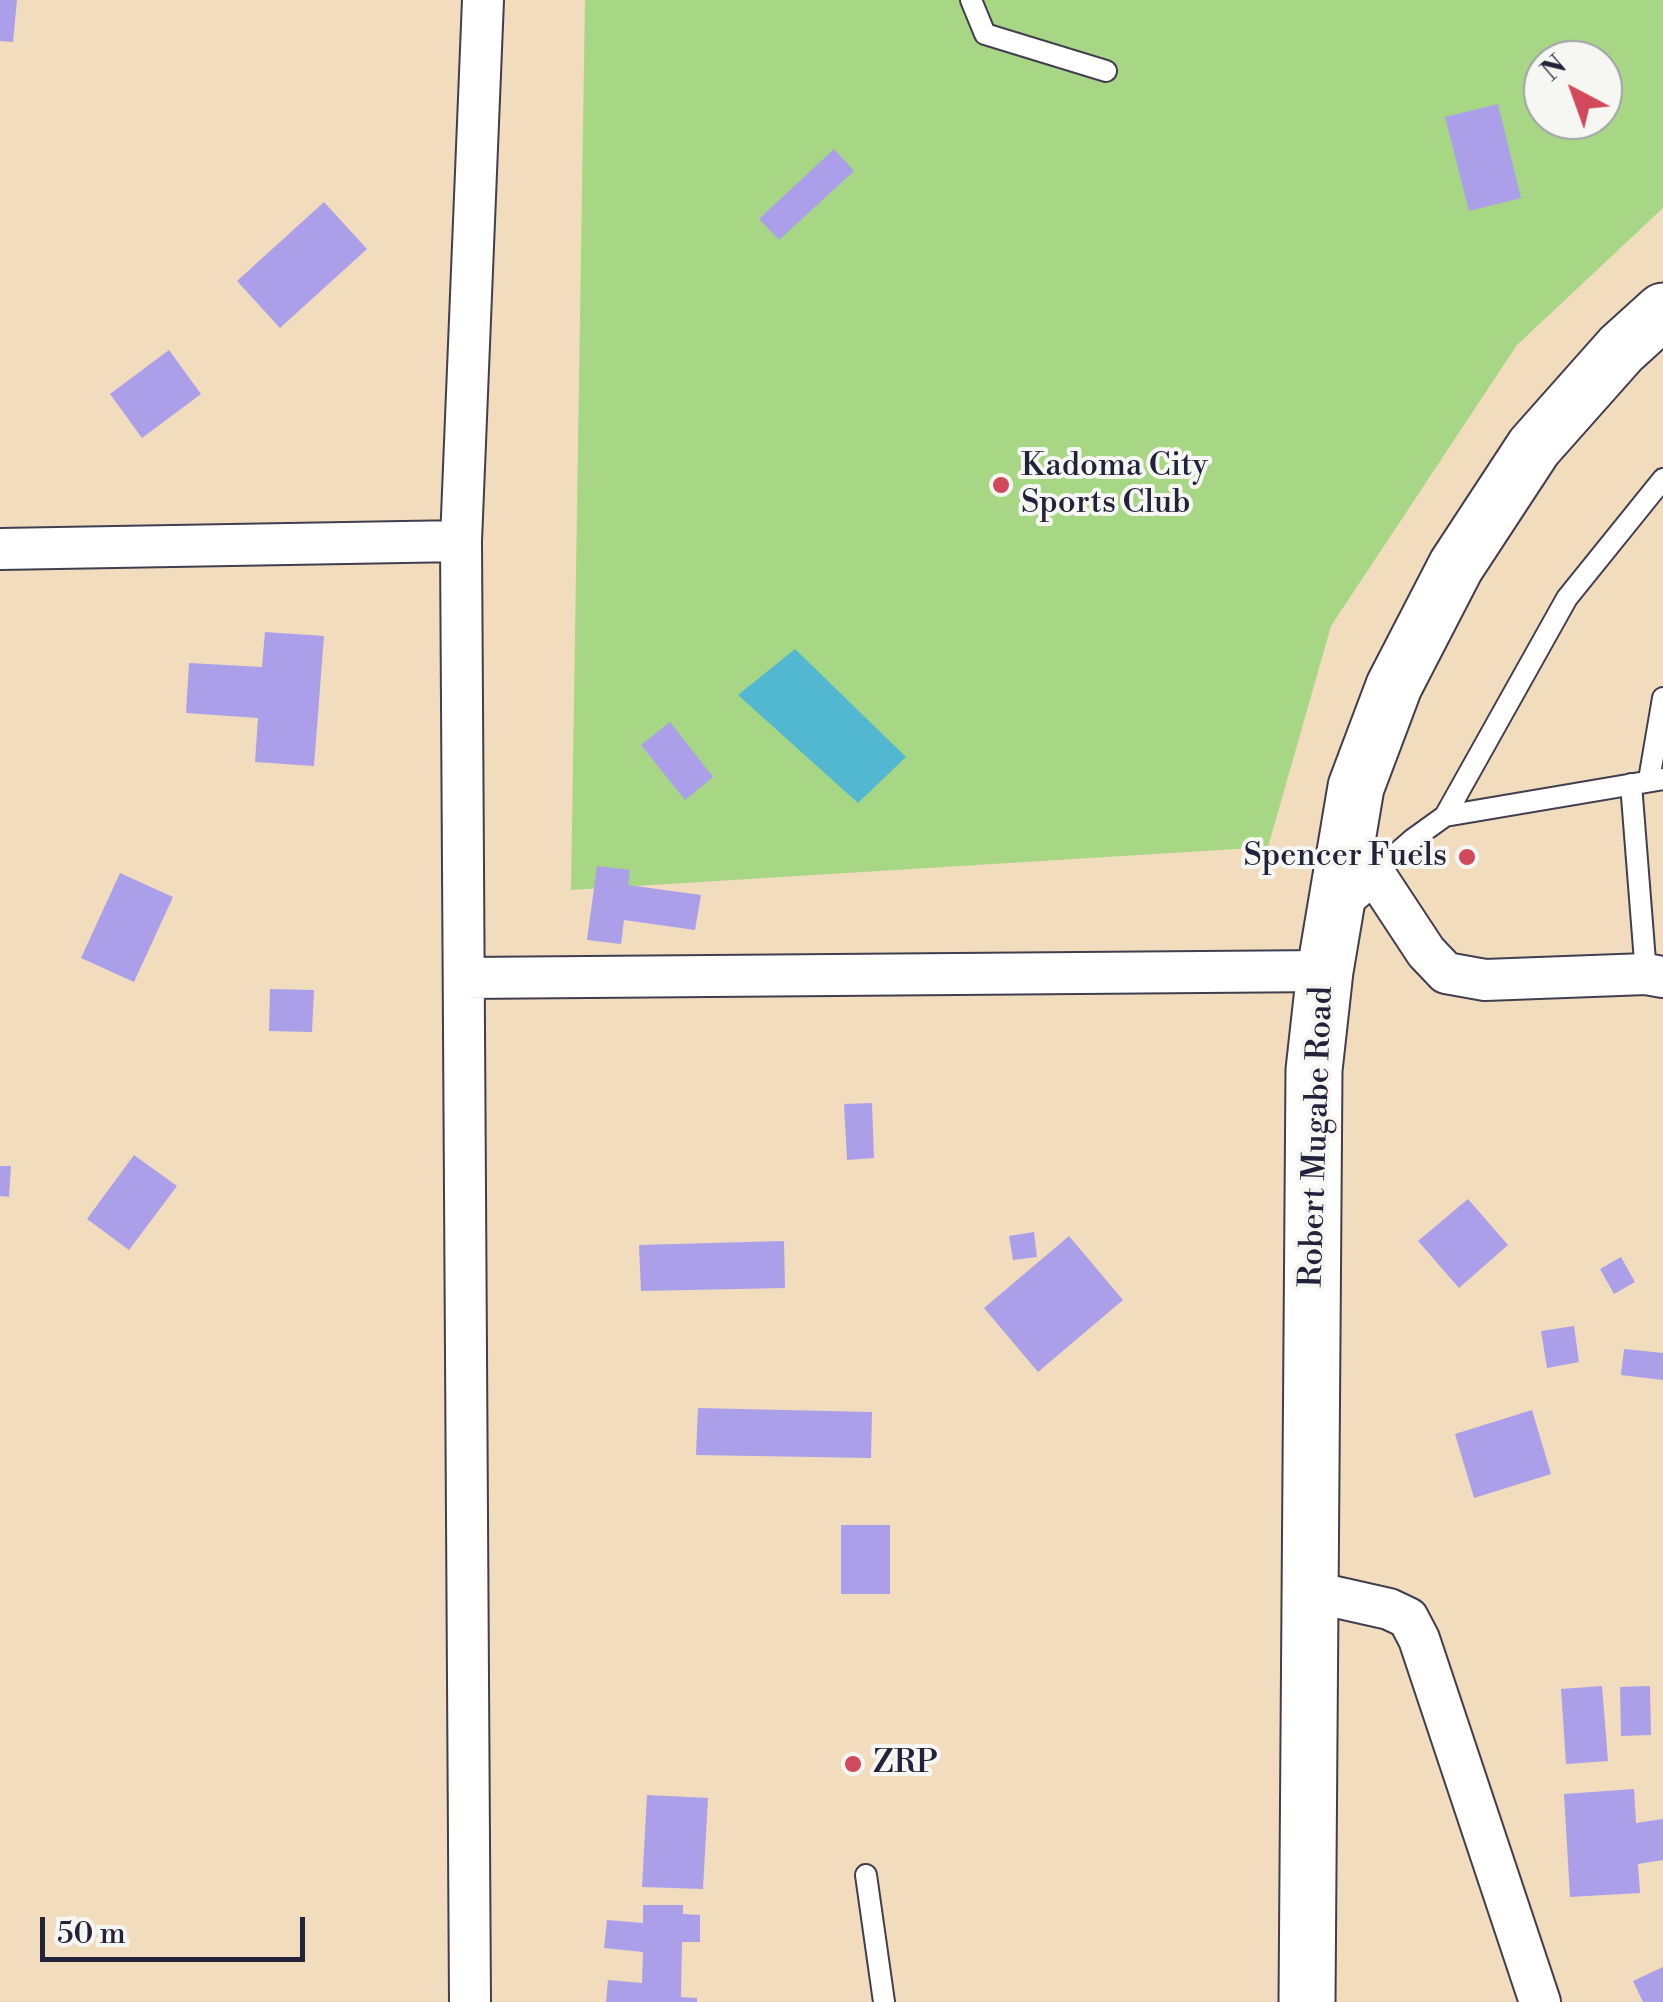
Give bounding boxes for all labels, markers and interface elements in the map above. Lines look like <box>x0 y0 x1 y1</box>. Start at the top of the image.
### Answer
north arrow <box>1523 40 1623 140</box>
text: N <box>1534 48 1574 89</box>
place label: Kadoma City Sports Club <box>1021 448 1208 523</box>
marker: Kadoma City Sports Club <box>990 474 1012 496</box>
place label: Spencer Fuels <box>1243 838 1447 876</box>
marker: Spencer Fuels <box>1456 846 1478 868</box>
street label: Robert Mugabe Road <box>1294 986 1342 1288</box>
place label: ZRP <box>873 1745 938 1783</box>
marker: ZRP <box>842 1753 864 1775</box>
scale bar <box>45 1897 310 1959</box>
text: 50 m <box>57 1915 126 1953</box>

